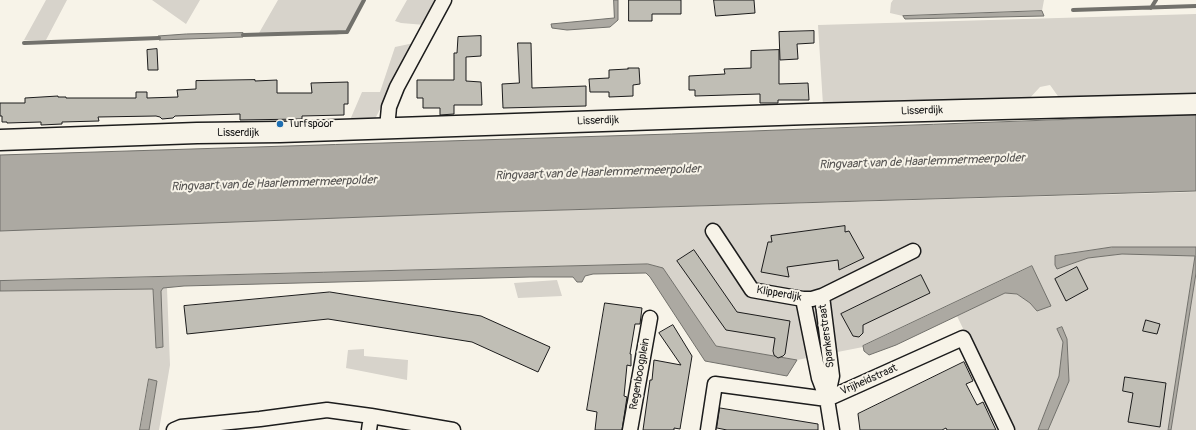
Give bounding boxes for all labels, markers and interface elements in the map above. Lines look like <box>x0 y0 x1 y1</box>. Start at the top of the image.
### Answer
street label: Lisserdijk <box>901 104 943 118</box>
street label: Lisserdijk <box>577 114 619 128</box>
place label: Turfspoor <box>288 117 334 131</box>
marker: Turfspoor <box>275 119 285 129</box>
street label: Lisserdijk <box>217 126 259 140</box>
water label: Ringvaart van de Haarlemmermeerpolder <box>819 151 1025 173</box>
water label: Ringvaart van de Haarlemmermeerpolder <box>495 162 701 184</box>
water label: Ringvaart van de Haarlemmermeerpolder <box>171 173 377 195</box>
street label: Klipperdijk <box>755 284 803 304</box>
street label: Spankerstraat <box>817 303 837 369</box>
street label: Regenboogplein <box>627 337 653 411</box>
street label: Vrijheidstraat <box>839 362 899 398</box>

